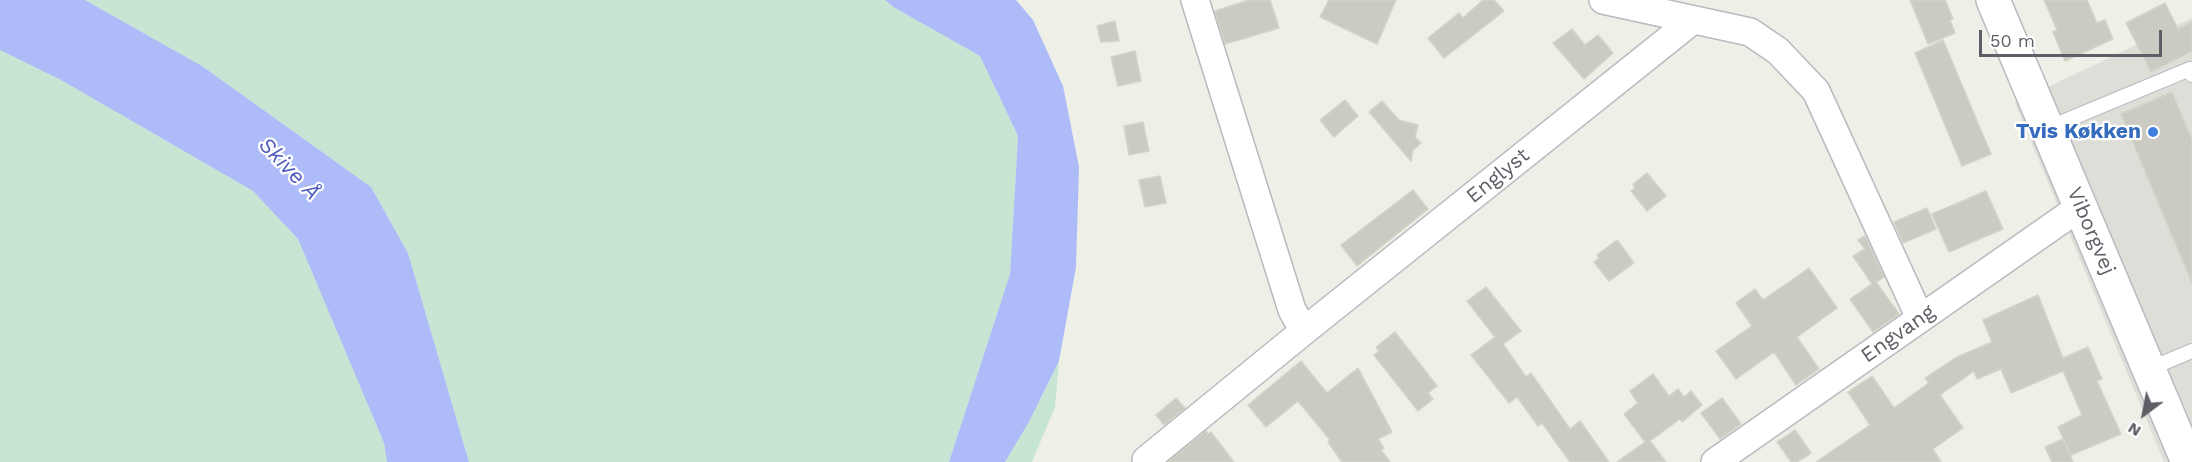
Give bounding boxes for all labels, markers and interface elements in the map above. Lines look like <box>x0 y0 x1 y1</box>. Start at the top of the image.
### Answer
scale bar <box>1982 18 2165 56</box>
text: 50 m <box>1990 30 2035 51</box>
place label: Tvis Køkken <box>2016 119 2141 145</box>
marker: Tvis Køkken <box>2146 125 2160 139</box>
water label: Skive Å <box>253 132 325 206</box>
street label: Englyst <box>1461 143 1535 209</box>
street label: Viborgvej <box>2061 183 2121 279</box>
street label: Engvang <box>1856 300 1940 368</box>
north arrow <box>2114 384 2174 444</box>
text: N <box>2124 418 2144 441</box>

